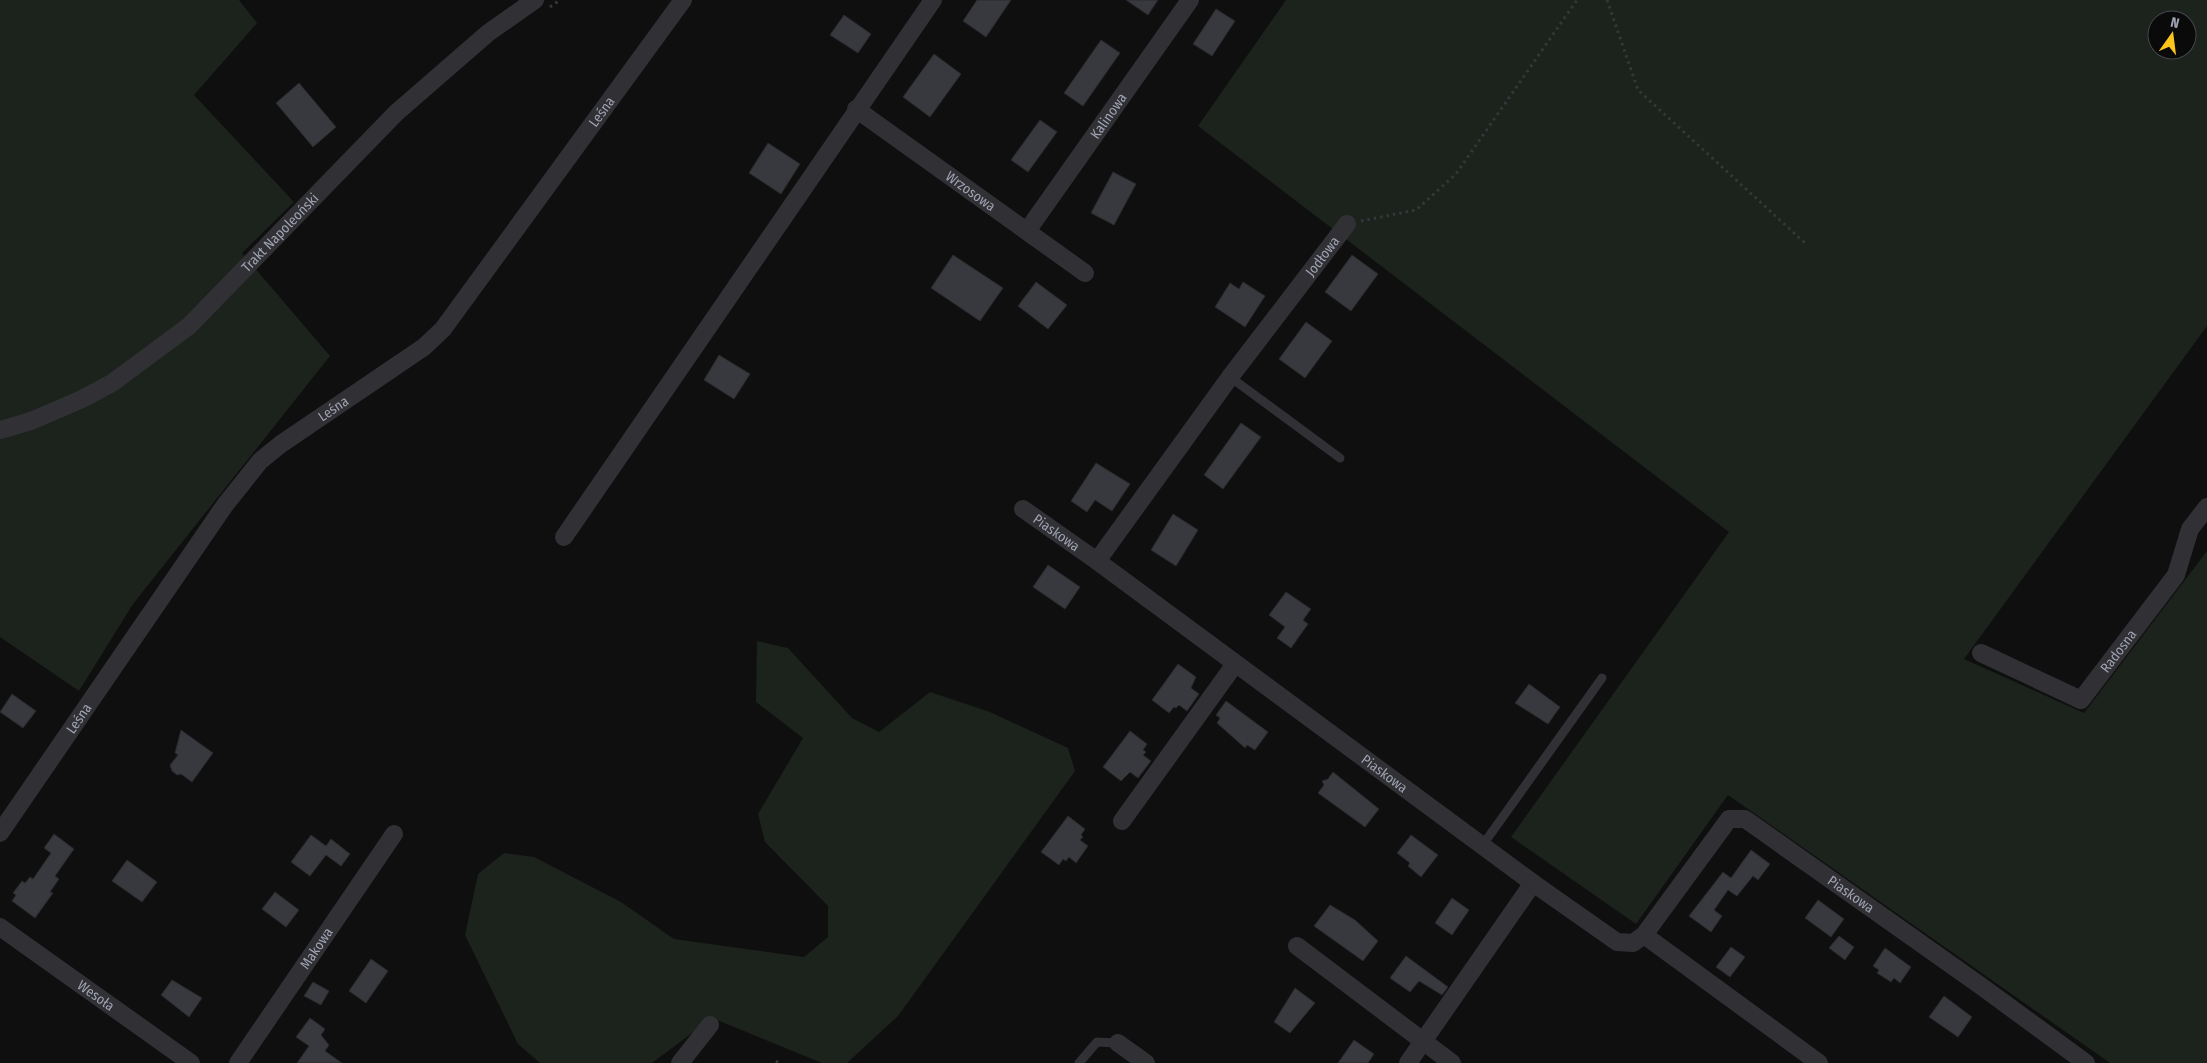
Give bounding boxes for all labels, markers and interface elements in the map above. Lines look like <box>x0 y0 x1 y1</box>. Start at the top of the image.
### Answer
north arrow <box>2147 10 2197 60</box>
text: N <box>2169 14 2181 32</box>
street label: Kalinowa <box>1087 90 1131 142</box>
street label: Leśna <box>585 93 619 130</box>
street label: Wrzosowa <box>942 168 999 215</box>
street label: Trakt Napoleoński <box>238 190 322 276</box>
street label: Jodłowa <box>1302 233 1343 280</box>
street label: Leśna <box>315 393 352 425</box>
street label: Piaskowa <box>1030 511 1083 555</box>
street label: Radosna <box>2097 626 2140 676</box>
street label: Leśna <box>63 700 95 737</box>
street label: Piaskowa <box>1358 751 1411 797</box>
street label: Piaskowa <box>1824 872 1878 917</box>
street label: Makowa <box>297 924 337 972</box>
street label: Wesoła <box>74 977 118 1015</box>

